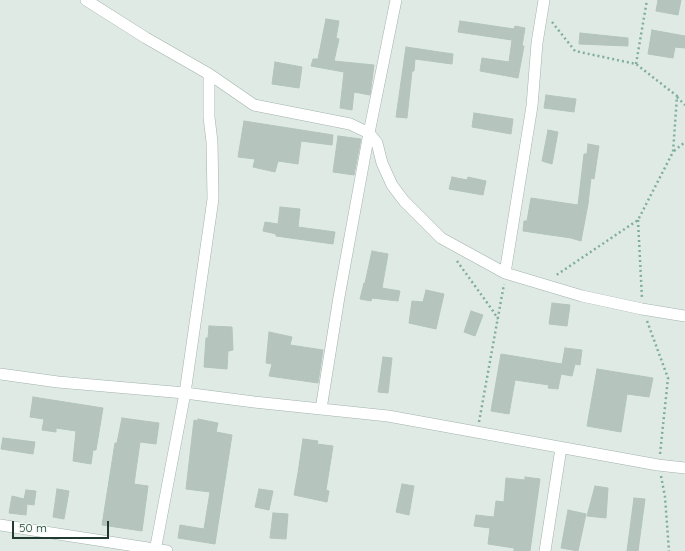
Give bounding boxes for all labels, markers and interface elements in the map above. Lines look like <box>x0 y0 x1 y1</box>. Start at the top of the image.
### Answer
scale bar <box>14 513 111 539</box>
text: 50 m <box>19 520 47 535</box>

